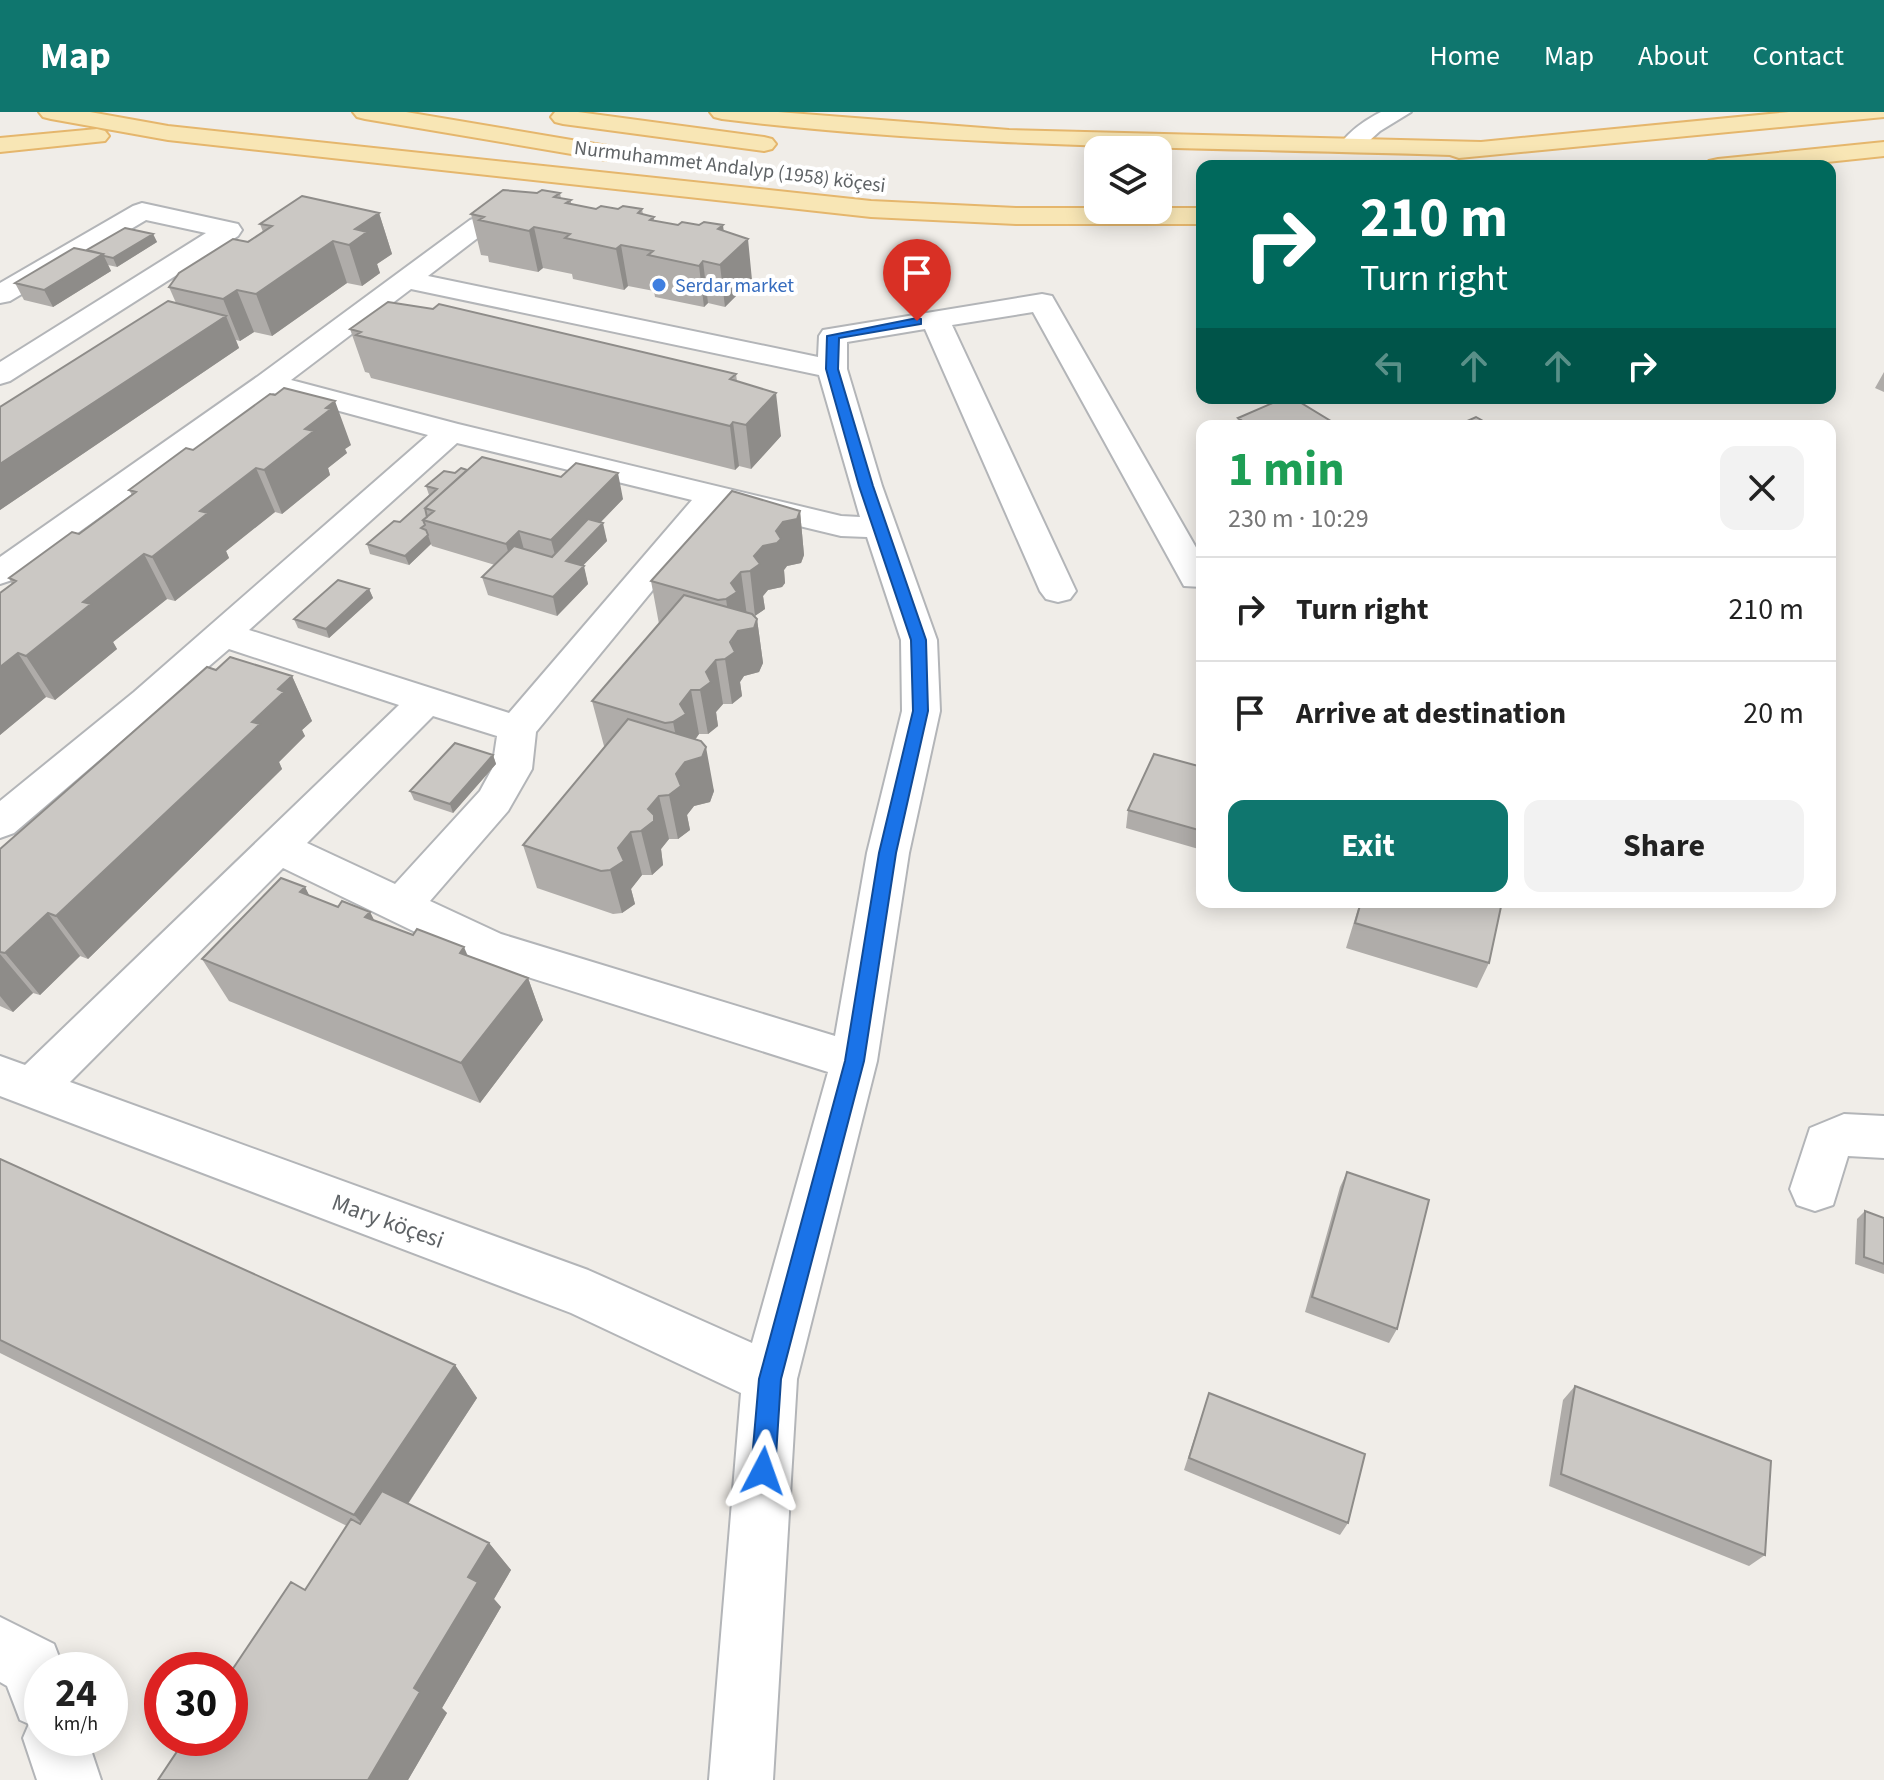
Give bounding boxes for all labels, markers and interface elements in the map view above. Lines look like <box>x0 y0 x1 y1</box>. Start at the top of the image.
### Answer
text: Map <box>40 29 111 83</box>
text: Home <box>1429 36 1500 76</box>
text: Map <box>1544 36 1594 76</box>
text: About <box>1638 36 1709 76</box>
text: Contact <box>1753 36 1844 76</box>
street label: Nurmuhammet Andalyp (1958) köçesi <box>573 134 887 200</box>
map controls <box>1084 136 1172 224</box>
button: layers <box>1084 136 1172 224</box>
text: 210 m <box>1360 179 1508 258</box>
icon: right <box>1228 192 1332 296</box>
pin <box>883 239 951 321</box>
icon: arrive <box>895 251 939 295</box>
text: Turn right <box>1360 253 1508 304</box>
place label: Serdar market <box>675 272 794 300</box>
marker: Serdar market <box>650 276 668 294</box>
icon: left <box>1368 344 1412 388</box>
icon: ahead <box>1452 344 1496 388</box>
icon: ahead <box>1536 344 1580 388</box>
icon: right <box>1620 344 1664 388</box>
text: 1 min <box>1228 436 1345 504</box>
button: close <box>1720 446 1804 530</box>
text: 230 m · 10:29 <box>1228 500 1369 537</box>
icon: right <box>1228 587 1272 631</box>
text: Turn right <box>1296 588 1428 631</box>
text: 210 m <box>1728 588 1804 631</box>
icon: arrive <box>1228 691 1272 735</box>
text: Arrive at destination <box>1296 692 1566 735</box>
text: 20 m <box>1743 692 1804 735</box>
button: Exit <box>1228 800 1508 892</box>
button: Share <box>1524 800 1804 892</box>
street label: Mary köçesi <box>327 1185 449 1258</box>
position arrow <box>721 1429 805 1513</box>
speed limit sign: 30 <box>144 1652 248 1756</box>
text: 24 <box>55 1665 97 1722</box>
text: km/h <box>54 1710 98 1738</box>

